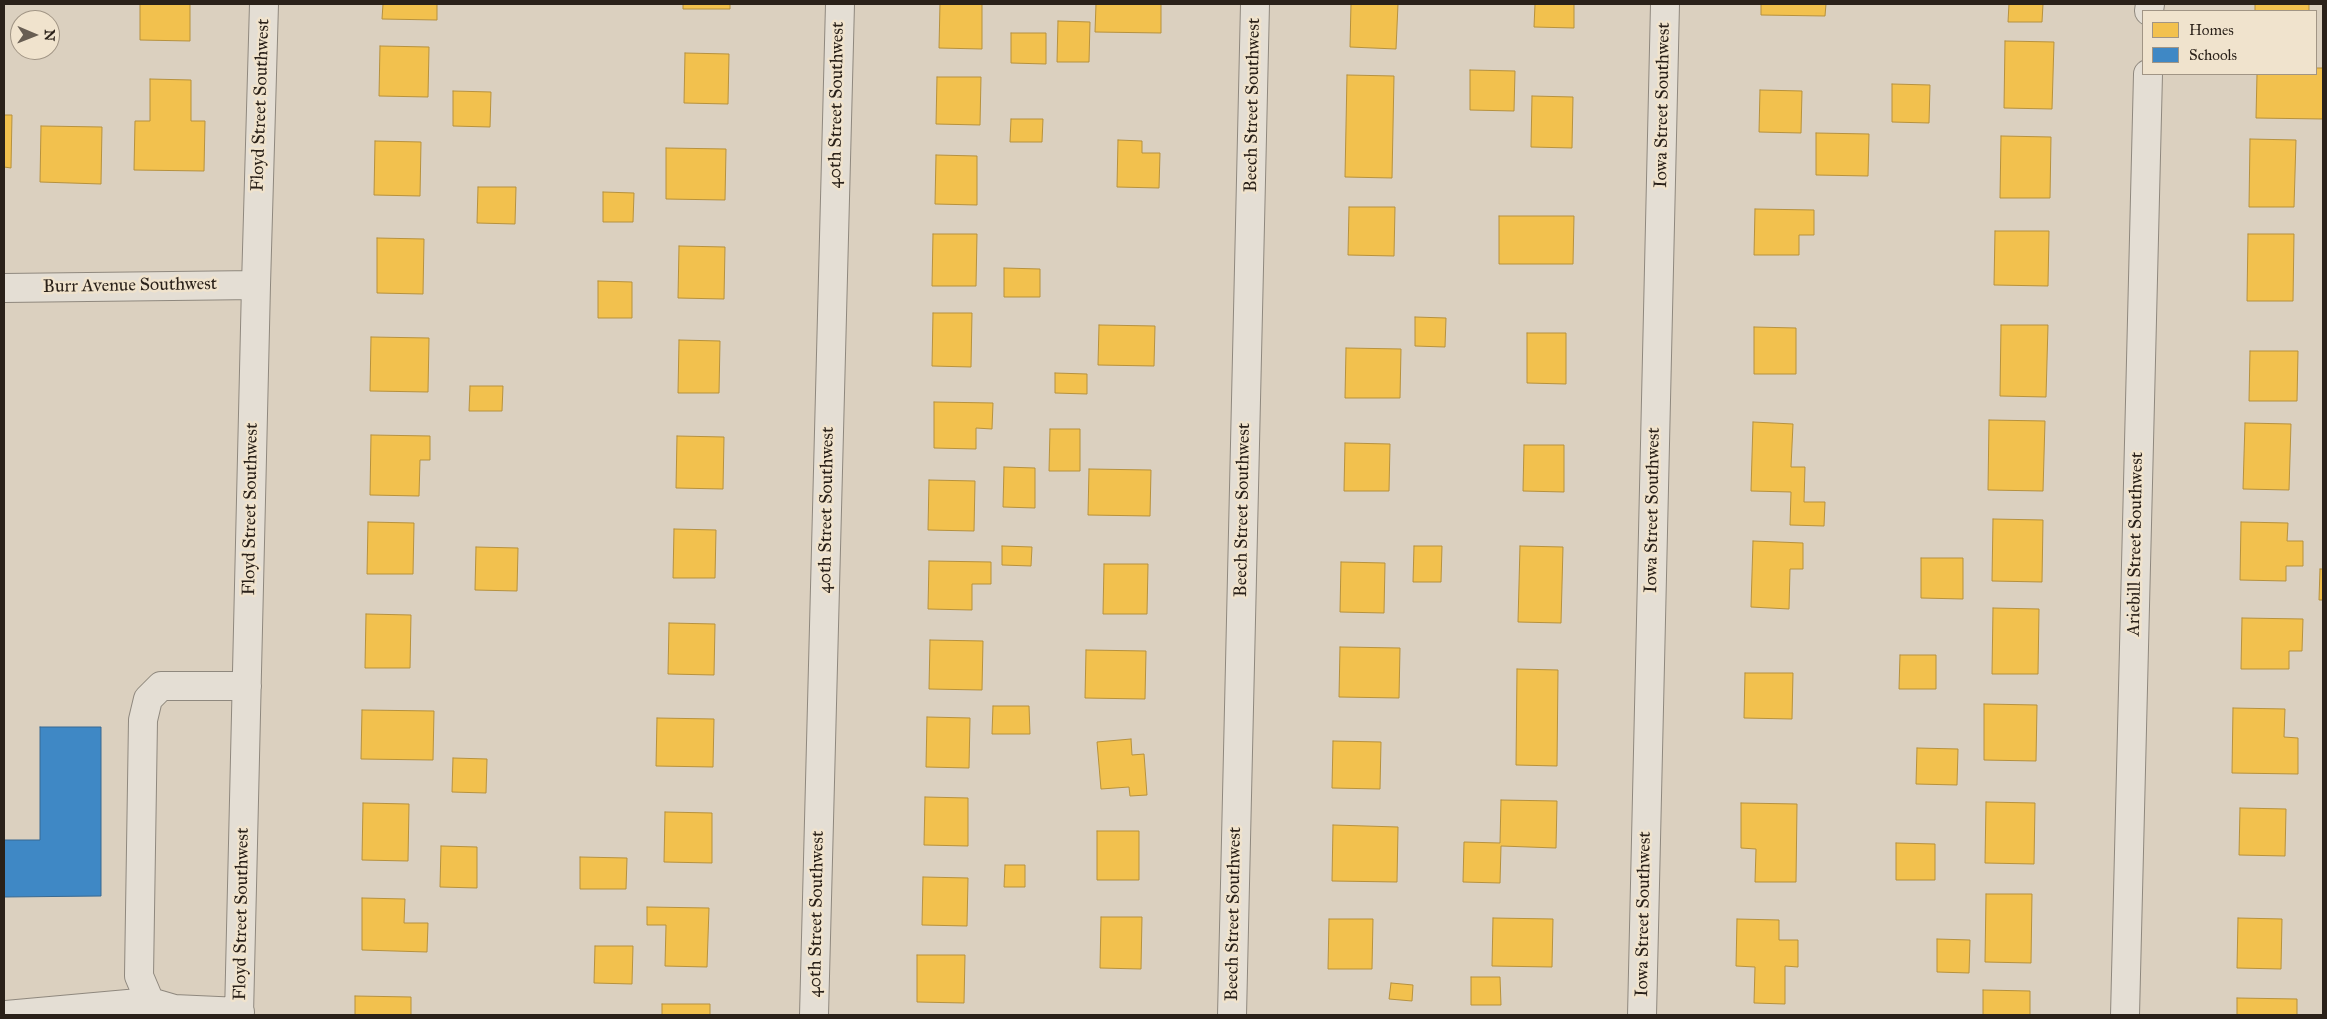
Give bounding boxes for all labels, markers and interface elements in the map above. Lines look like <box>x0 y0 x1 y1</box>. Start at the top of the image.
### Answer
north arrow <box>10 10 60 60</box>
legend <box>2142 10 2317 75</box>
street label: Floyd Street Southwest <box>247 18 275 192</box>
street label: Beech Street Southwest <box>1241 18 1265 192</box>
street label: 40th Street Southwest <box>825 21 849 189</box>
text: Homes <box>2189 21 2234 39</box>
street label: Iowa Street Southwest <box>1651 22 1675 188</box>
text: N <box>41 29 58 41</box>
text: Schools <box>2189 46 2237 64</box>
street label: Burr Avenue Southwest <box>43 274 217 298</box>
street label: Floyd Street Southwest <box>239 422 263 596</box>
street label: Beech Street Southwest <box>1231 423 1255 597</box>
street label: 40th Street Southwest <box>815 426 839 594</box>
street label: Iowa Street Southwest <box>1641 427 1665 593</box>
street label: Ariebill Street Southwest <box>2124 452 2148 636</box>
street label: Floyd Street Southwest <box>230 827 254 1001</box>
street label: Beech Street Southwest <box>1222 827 1246 1001</box>
street label: 40th Street Southwest <box>805 830 829 998</box>
street label: Iowa Street Southwest <box>1632 831 1656 997</box>

